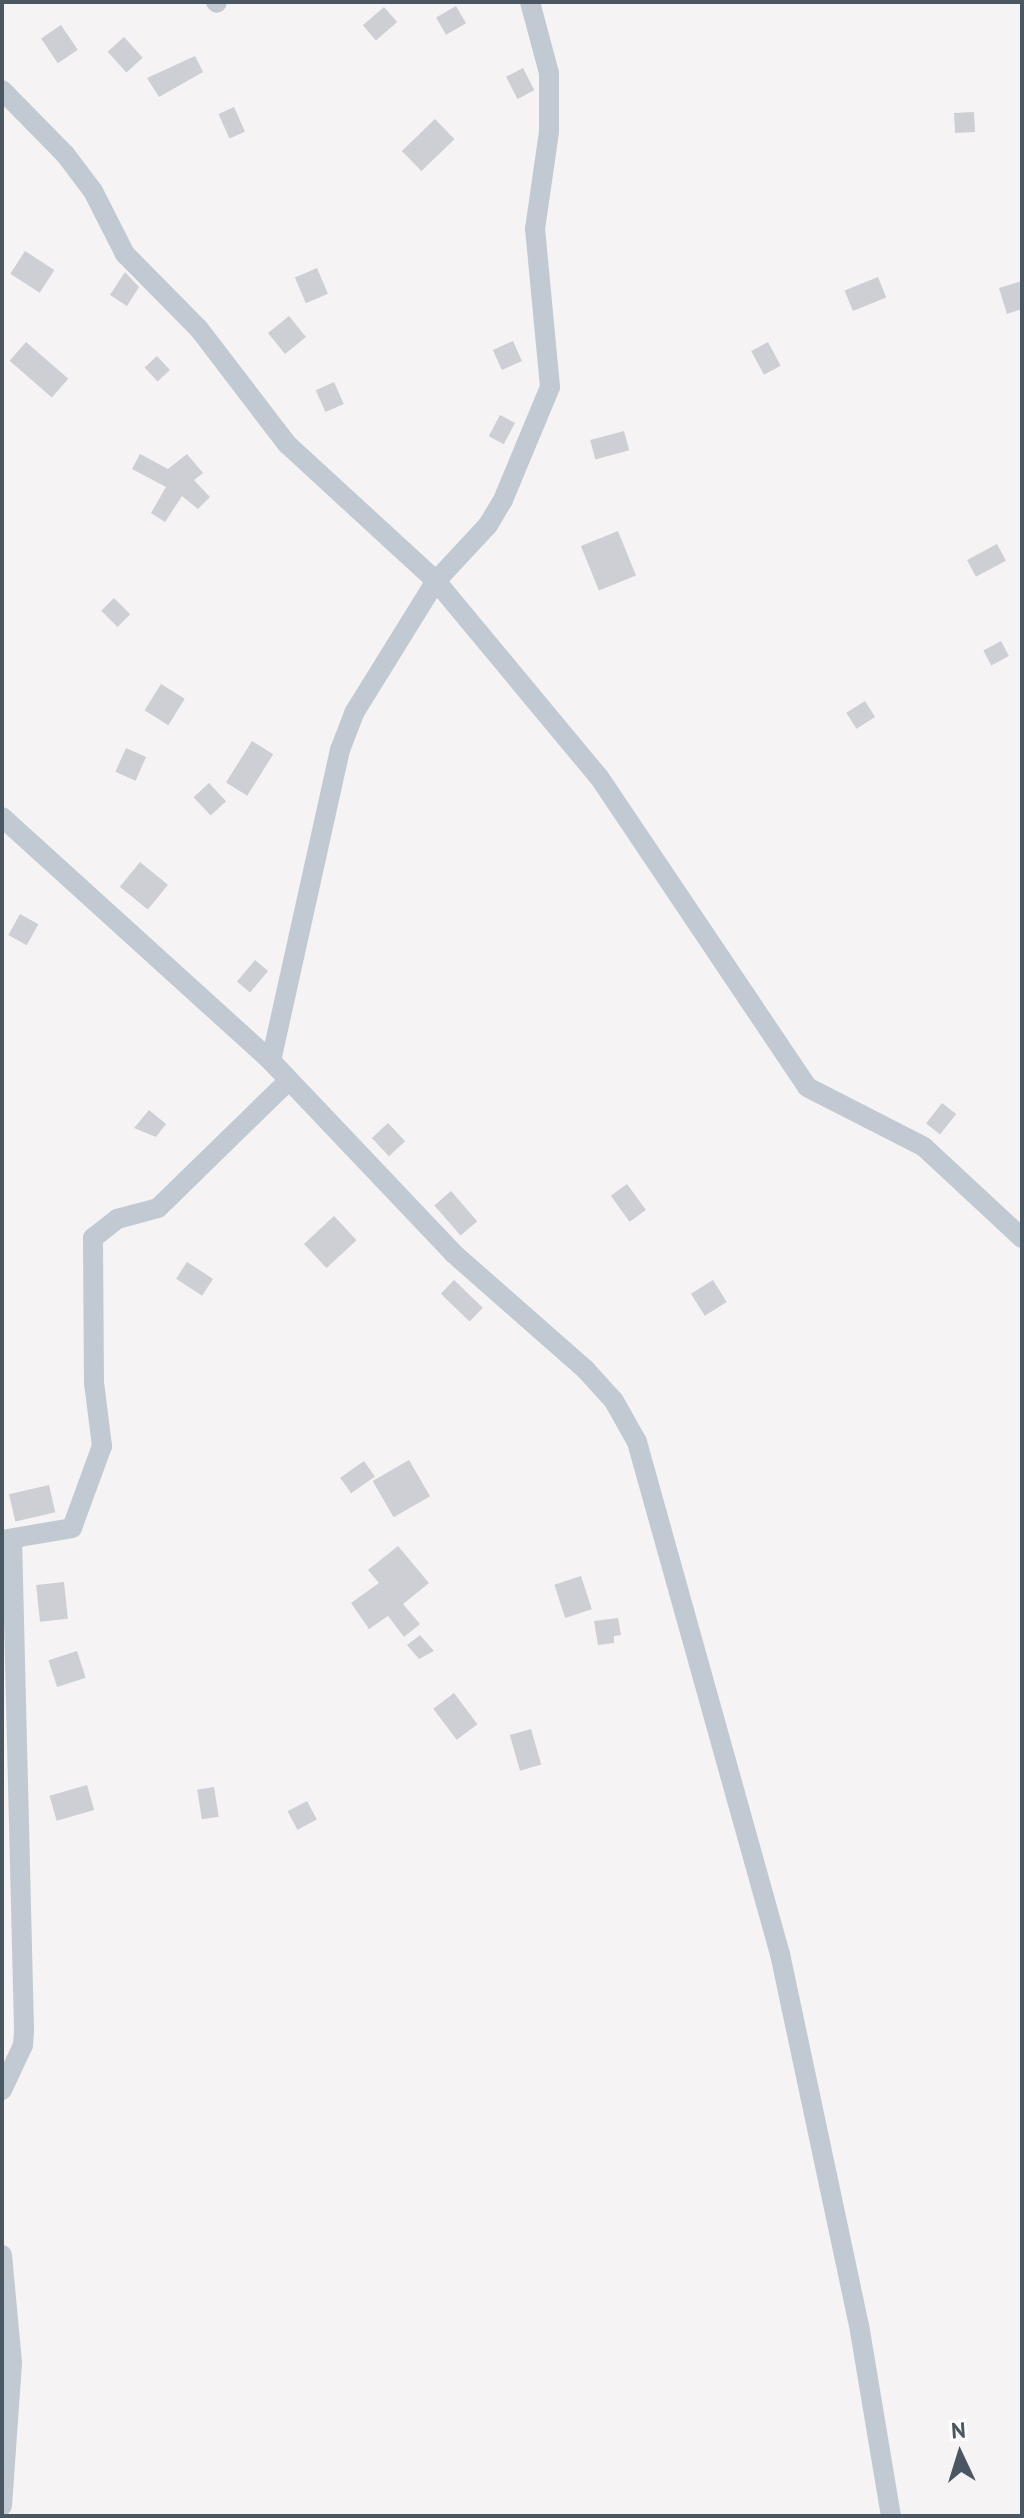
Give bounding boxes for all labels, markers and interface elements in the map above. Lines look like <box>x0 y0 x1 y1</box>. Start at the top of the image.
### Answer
north arrow <box>920 2414 1000 2494</box>
text: N <box>950 2416 967 2445</box>

